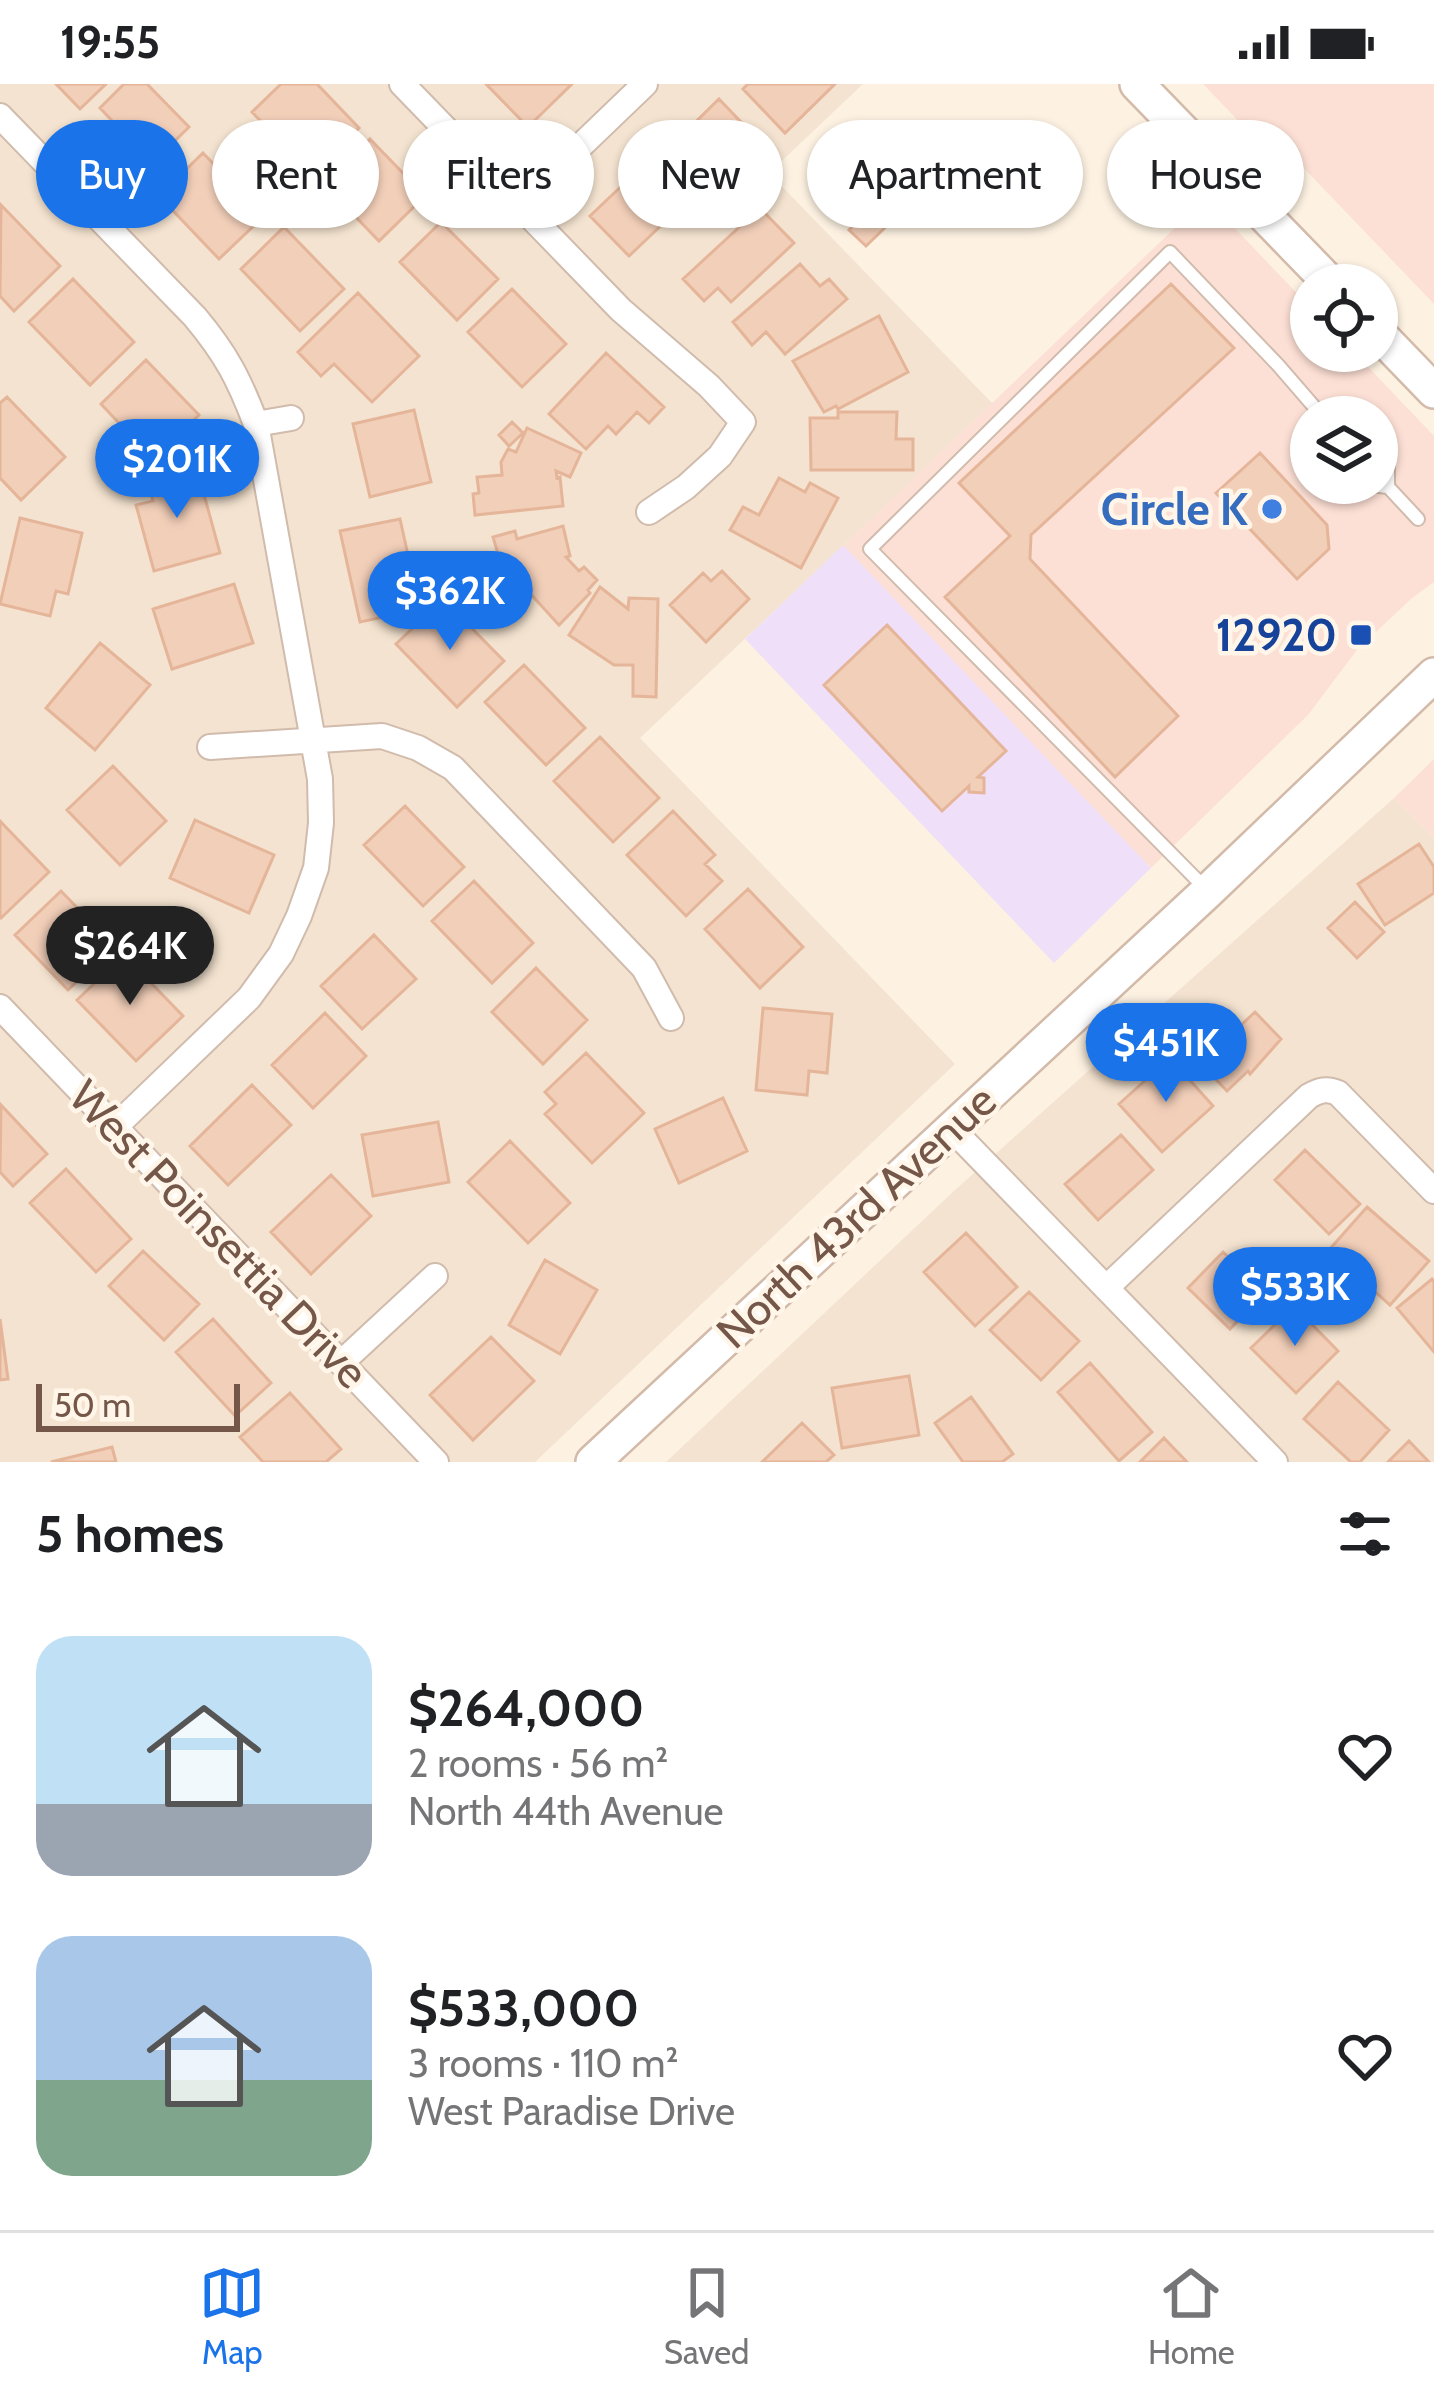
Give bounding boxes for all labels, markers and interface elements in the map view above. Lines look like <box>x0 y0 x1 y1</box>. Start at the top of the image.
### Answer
text: 19:55 <box>60 15 160 69</box>
chip: Buy <box>36 120 188 228</box>
chip: Rent <box>212 120 379 228</box>
chip: Filters <box>403 120 594 228</box>
chip: New <box>618 120 783 228</box>
chip: Apartment <box>807 120 1083 228</box>
chip: House <box>1107 120 1304 228</box>
map controls <box>1290 264 1398 504</box>
button: locate <box>1290 264 1398 372</box>
button: layers <box>1290 396 1398 504</box>
pin: $201K <box>93 419 261 521</box>
text: $201K <box>122 434 232 482</box>
place label: Circle K <box>1101 482 1249 536</box>
marker: Circle K <box>1259 496 1285 522</box>
pin: $362K <box>366 551 534 653</box>
text: $362K <box>395 566 505 614</box>
place label: 12920 <box>1216 608 1337 662</box>
marker: 12920 <box>1348 622 1374 648</box>
pin: $264K <box>46 906 214 1008</box>
text: $264K <box>73 921 187 969</box>
pin: $451K <box>1082 1003 1250 1105</box>
text: $451K <box>1113 1018 1219 1066</box>
street label: West Poinsettia Drive <box>58 1069 380 1399</box>
street label: North 43rd Avenue <box>705 1073 1007 1359</box>
pin: $533K <box>1211 1247 1379 1349</box>
text: $533K <box>1240 1262 1350 1310</box>
scale bar <box>36 1378 240 1431</box>
text: 50 m <box>54 1385 131 1425</box>
icon: filters <box>1332 1501 1398 1567</box>
text: 5 homes <box>36 1503 224 1565</box>
text: $264,000 <box>408 1677 644 1739</box>
icon: home <box>132 1684 276 1828</box>
icon: heart <box>1332 1723 1398 1789</box>
text: 2 rooms · 56 m² <box>408 1739 668 1787</box>
text: North 44th Avenue <box>408 1787 724 1835</box>
text: $533,000 <box>408 1977 639 2039</box>
icon: home <box>132 1984 276 2128</box>
icon: heart <box>1332 2023 1398 2089</box>
text: 3 rooms · 110 m² <box>408 2039 678 2087</box>
text: West Paradise Drive <box>408 2087 735 2135</box>
tab: Map <box>199 2260 265 2372</box>
tab: Saved <box>664 2260 749 2372</box>
tab: Home <box>1148 2260 1235 2372</box>

